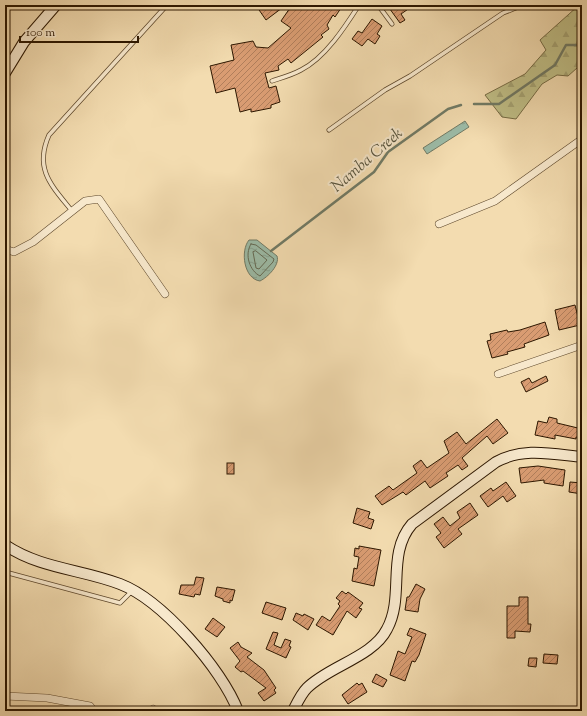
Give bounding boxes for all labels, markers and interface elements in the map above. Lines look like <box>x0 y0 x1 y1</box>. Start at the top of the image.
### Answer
scale bar <box>20 18 138 44</box>
text: 100 m <box>26 24 55 42</box>
water label: Namba Creek <box>327 123 409 199</box>

